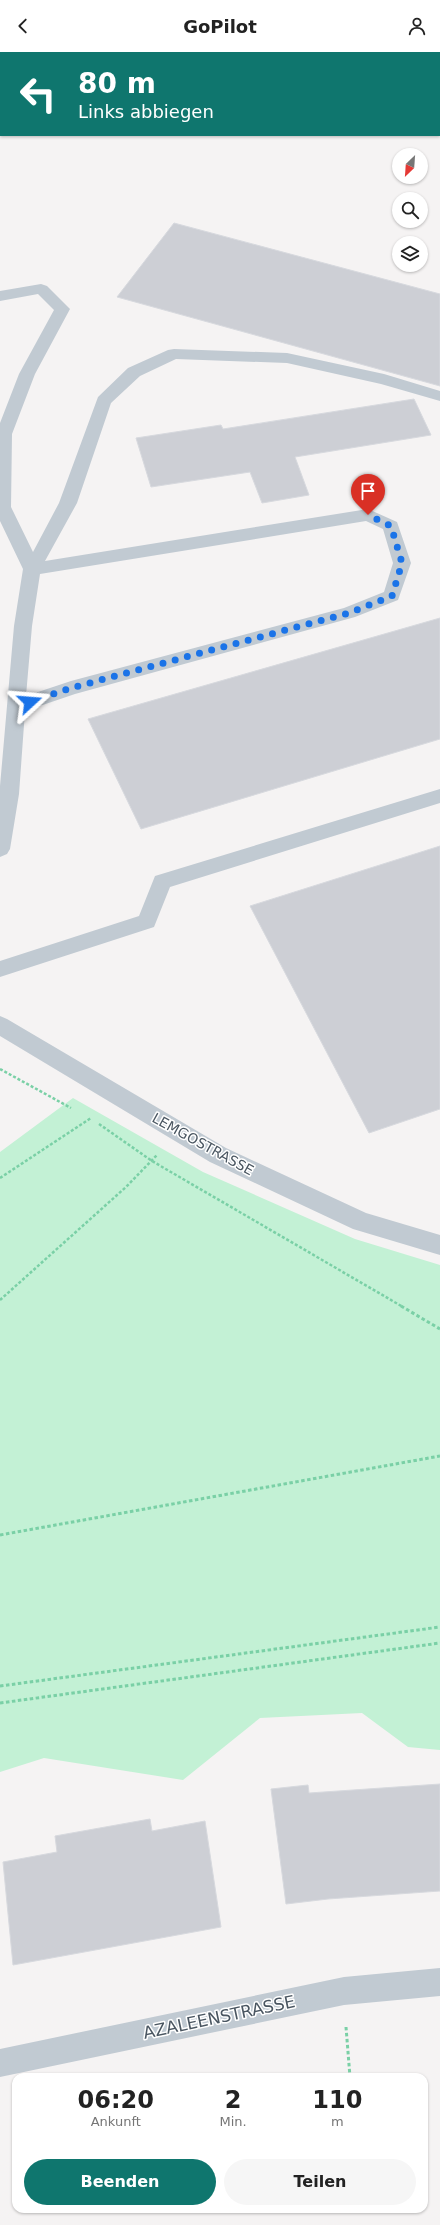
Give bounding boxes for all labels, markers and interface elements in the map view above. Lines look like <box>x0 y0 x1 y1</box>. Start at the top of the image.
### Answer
icon: back <box>12 15 34 37</box>
icon: person <box>406 15 428 37</box>
text: GoPilot <box>183 16 257 37</box>
text: 80 m <box>78 67 156 100</box>
icon: left <box>12 68 64 120</box>
text: Links abbiegen <box>78 101 214 122</box>
north arrow <box>392 148 428 184</box>
map controls <box>392 148 428 272</box>
button: search <box>392 192 428 228</box>
button: layers <box>392 236 428 272</box>
pin <box>351 474 385 515</box>
icon: arrive <box>357 480 379 502</box>
position arrow <box>9 681 51 723</box>
street label: LEMGOSTRASSE <box>150 1110 256 1178</box>
street label: AZALEENSTRASSE <box>141 1991 297 2043</box>
text: 06:20 <box>78 2086 154 2114</box>
text: 2 <box>225 2086 241 2114</box>
text: 110 <box>312 2086 362 2114</box>
text: Ankunft <box>91 2114 141 2129</box>
text: Min. <box>220 2114 247 2129</box>
text: m <box>331 2114 344 2129</box>
button: Beenden <box>24 2159 216 2205</box>
button: Teilen <box>224 2159 416 2205</box>

